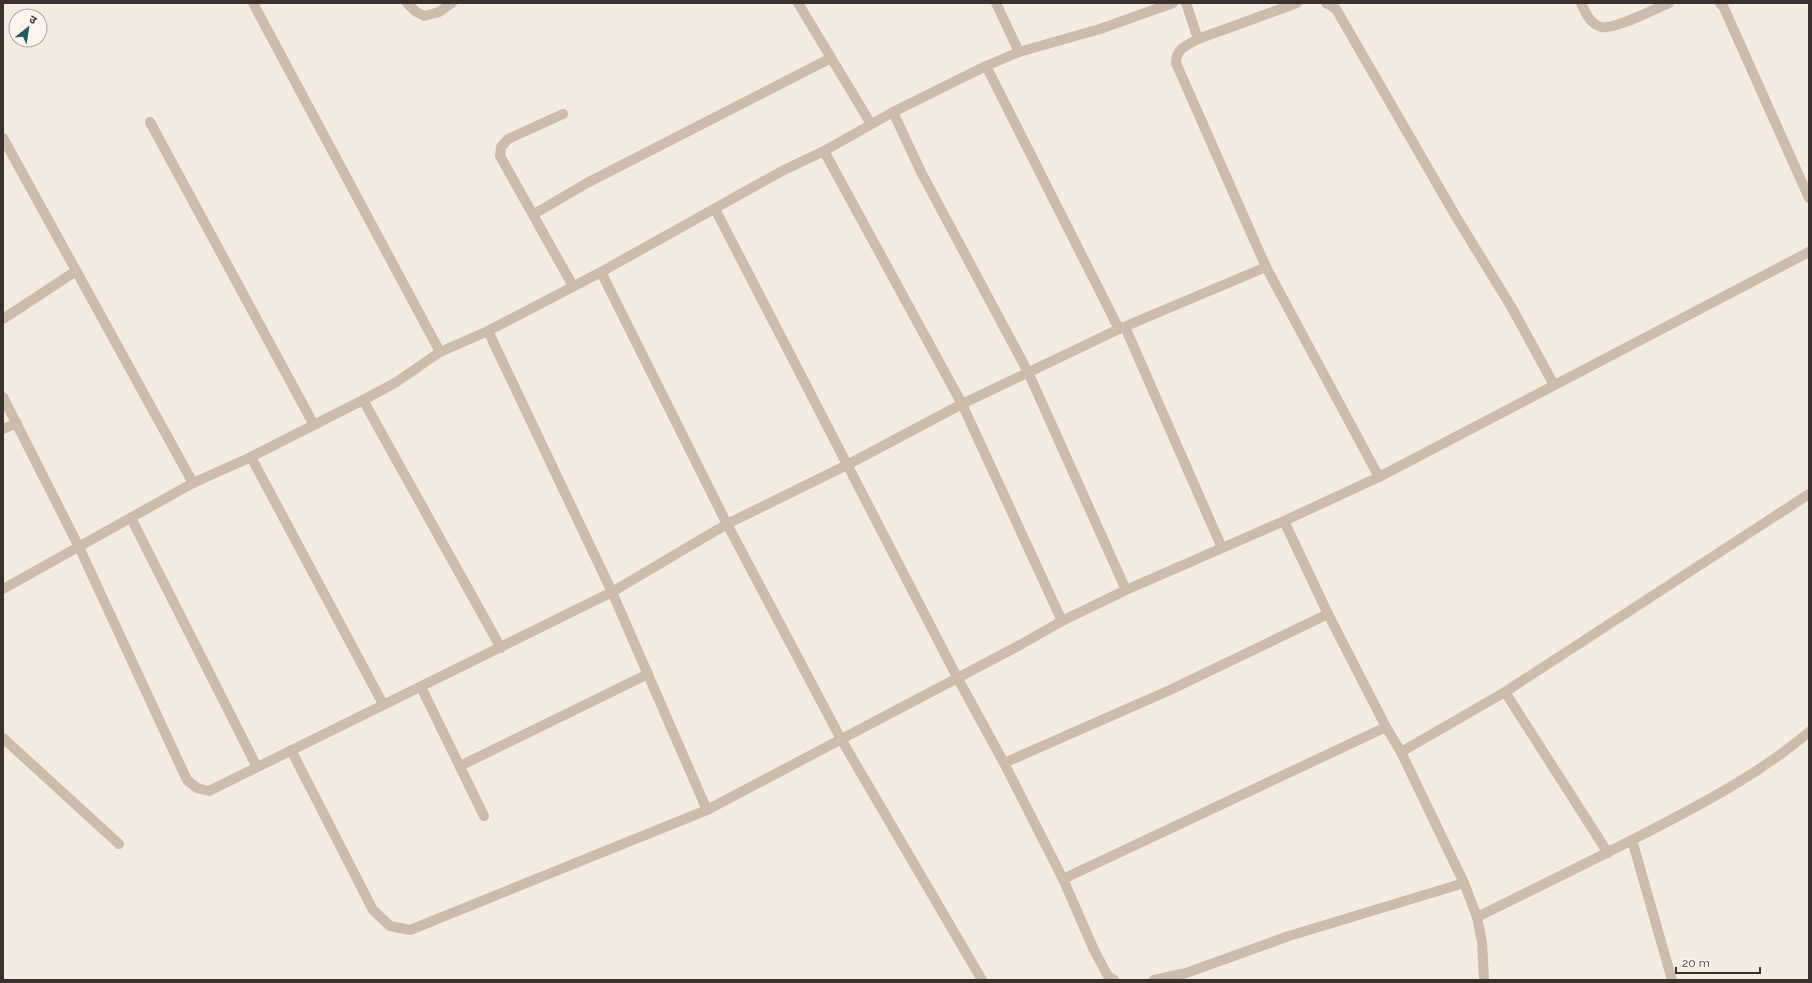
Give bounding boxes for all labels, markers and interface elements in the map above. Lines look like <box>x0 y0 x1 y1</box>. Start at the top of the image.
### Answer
north arrow <box>8 8 48 48</box>
text: उ <box>27 13 39 27</box>
scale bar <box>1676 949 1760 975</box>
text: 20 m <box>1682 956 1710 970</box>

